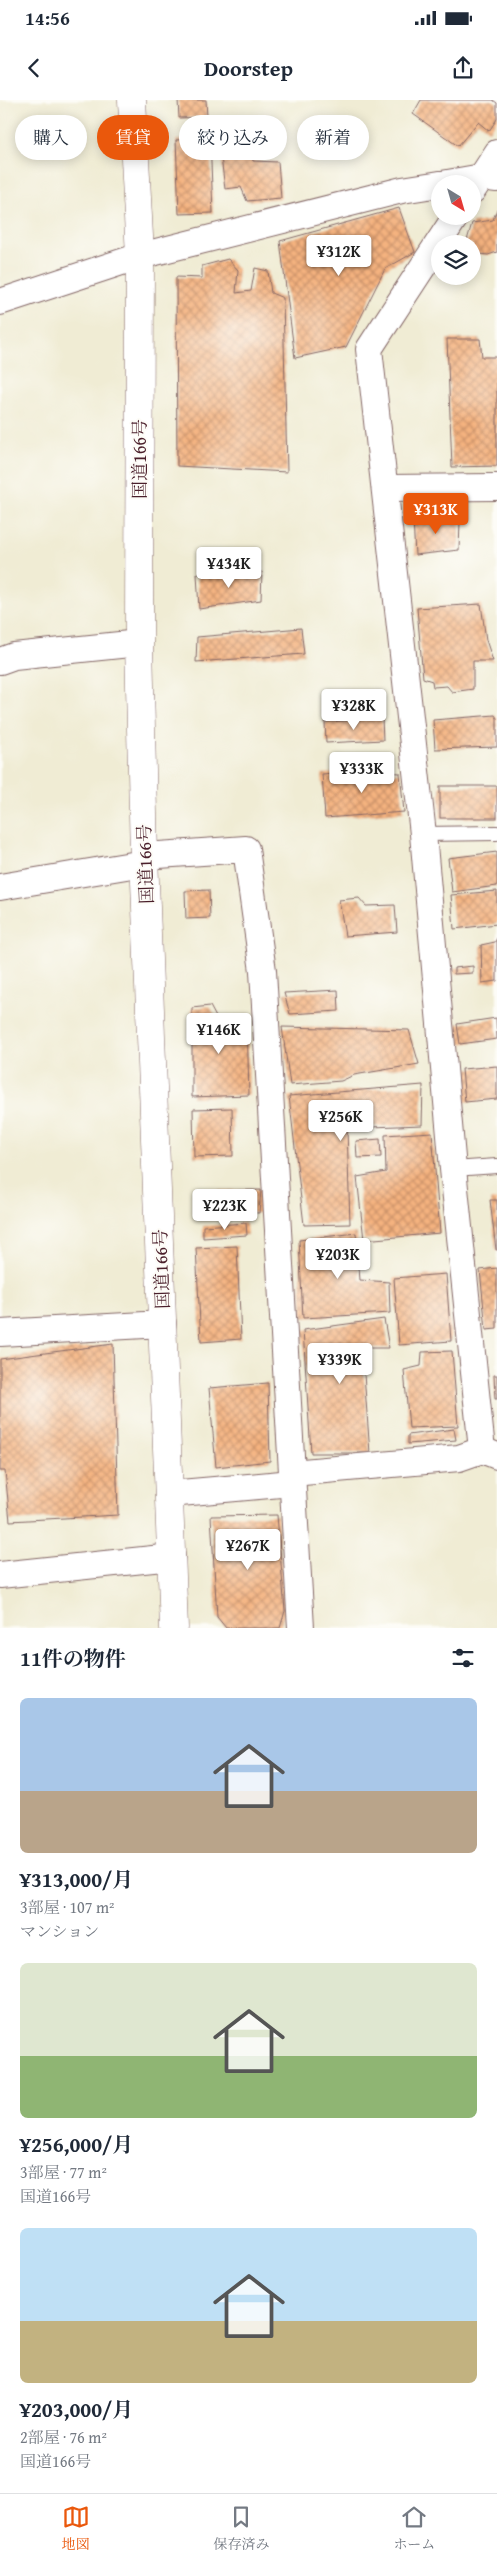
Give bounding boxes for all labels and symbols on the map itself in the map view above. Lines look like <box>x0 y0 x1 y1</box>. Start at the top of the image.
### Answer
north arrow <box>431 175 481 225</box>
pin: ¥312K <box>304 234 374 277</box>
street label: 国道166号 <box>126 419 153 499</box>
pin: ¥313K <box>401 492 471 535</box>
pin: ¥434K <box>194 546 264 589</box>
pin: ¥328K <box>319 688 389 731</box>
pin: ¥333K <box>327 752 397 794</box>
street label: 国道166号 <box>130 824 160 904</box>
pin: ¥146K <box>184 1012 254 1055</box>
pin: ¥256K <box>306 1100 376 1142</box>
pin: ¥223K <box>190 1188 260 1231</box>
street label: 国道166号 <box>146 1229 176 1309</box>
pin: ¥203K <box>303 1238 373 1280</box>
pin: ¥339K <box>305 1342 375 1385</box>
pin: ¥267K <box>213 1528 283 1571</box>

